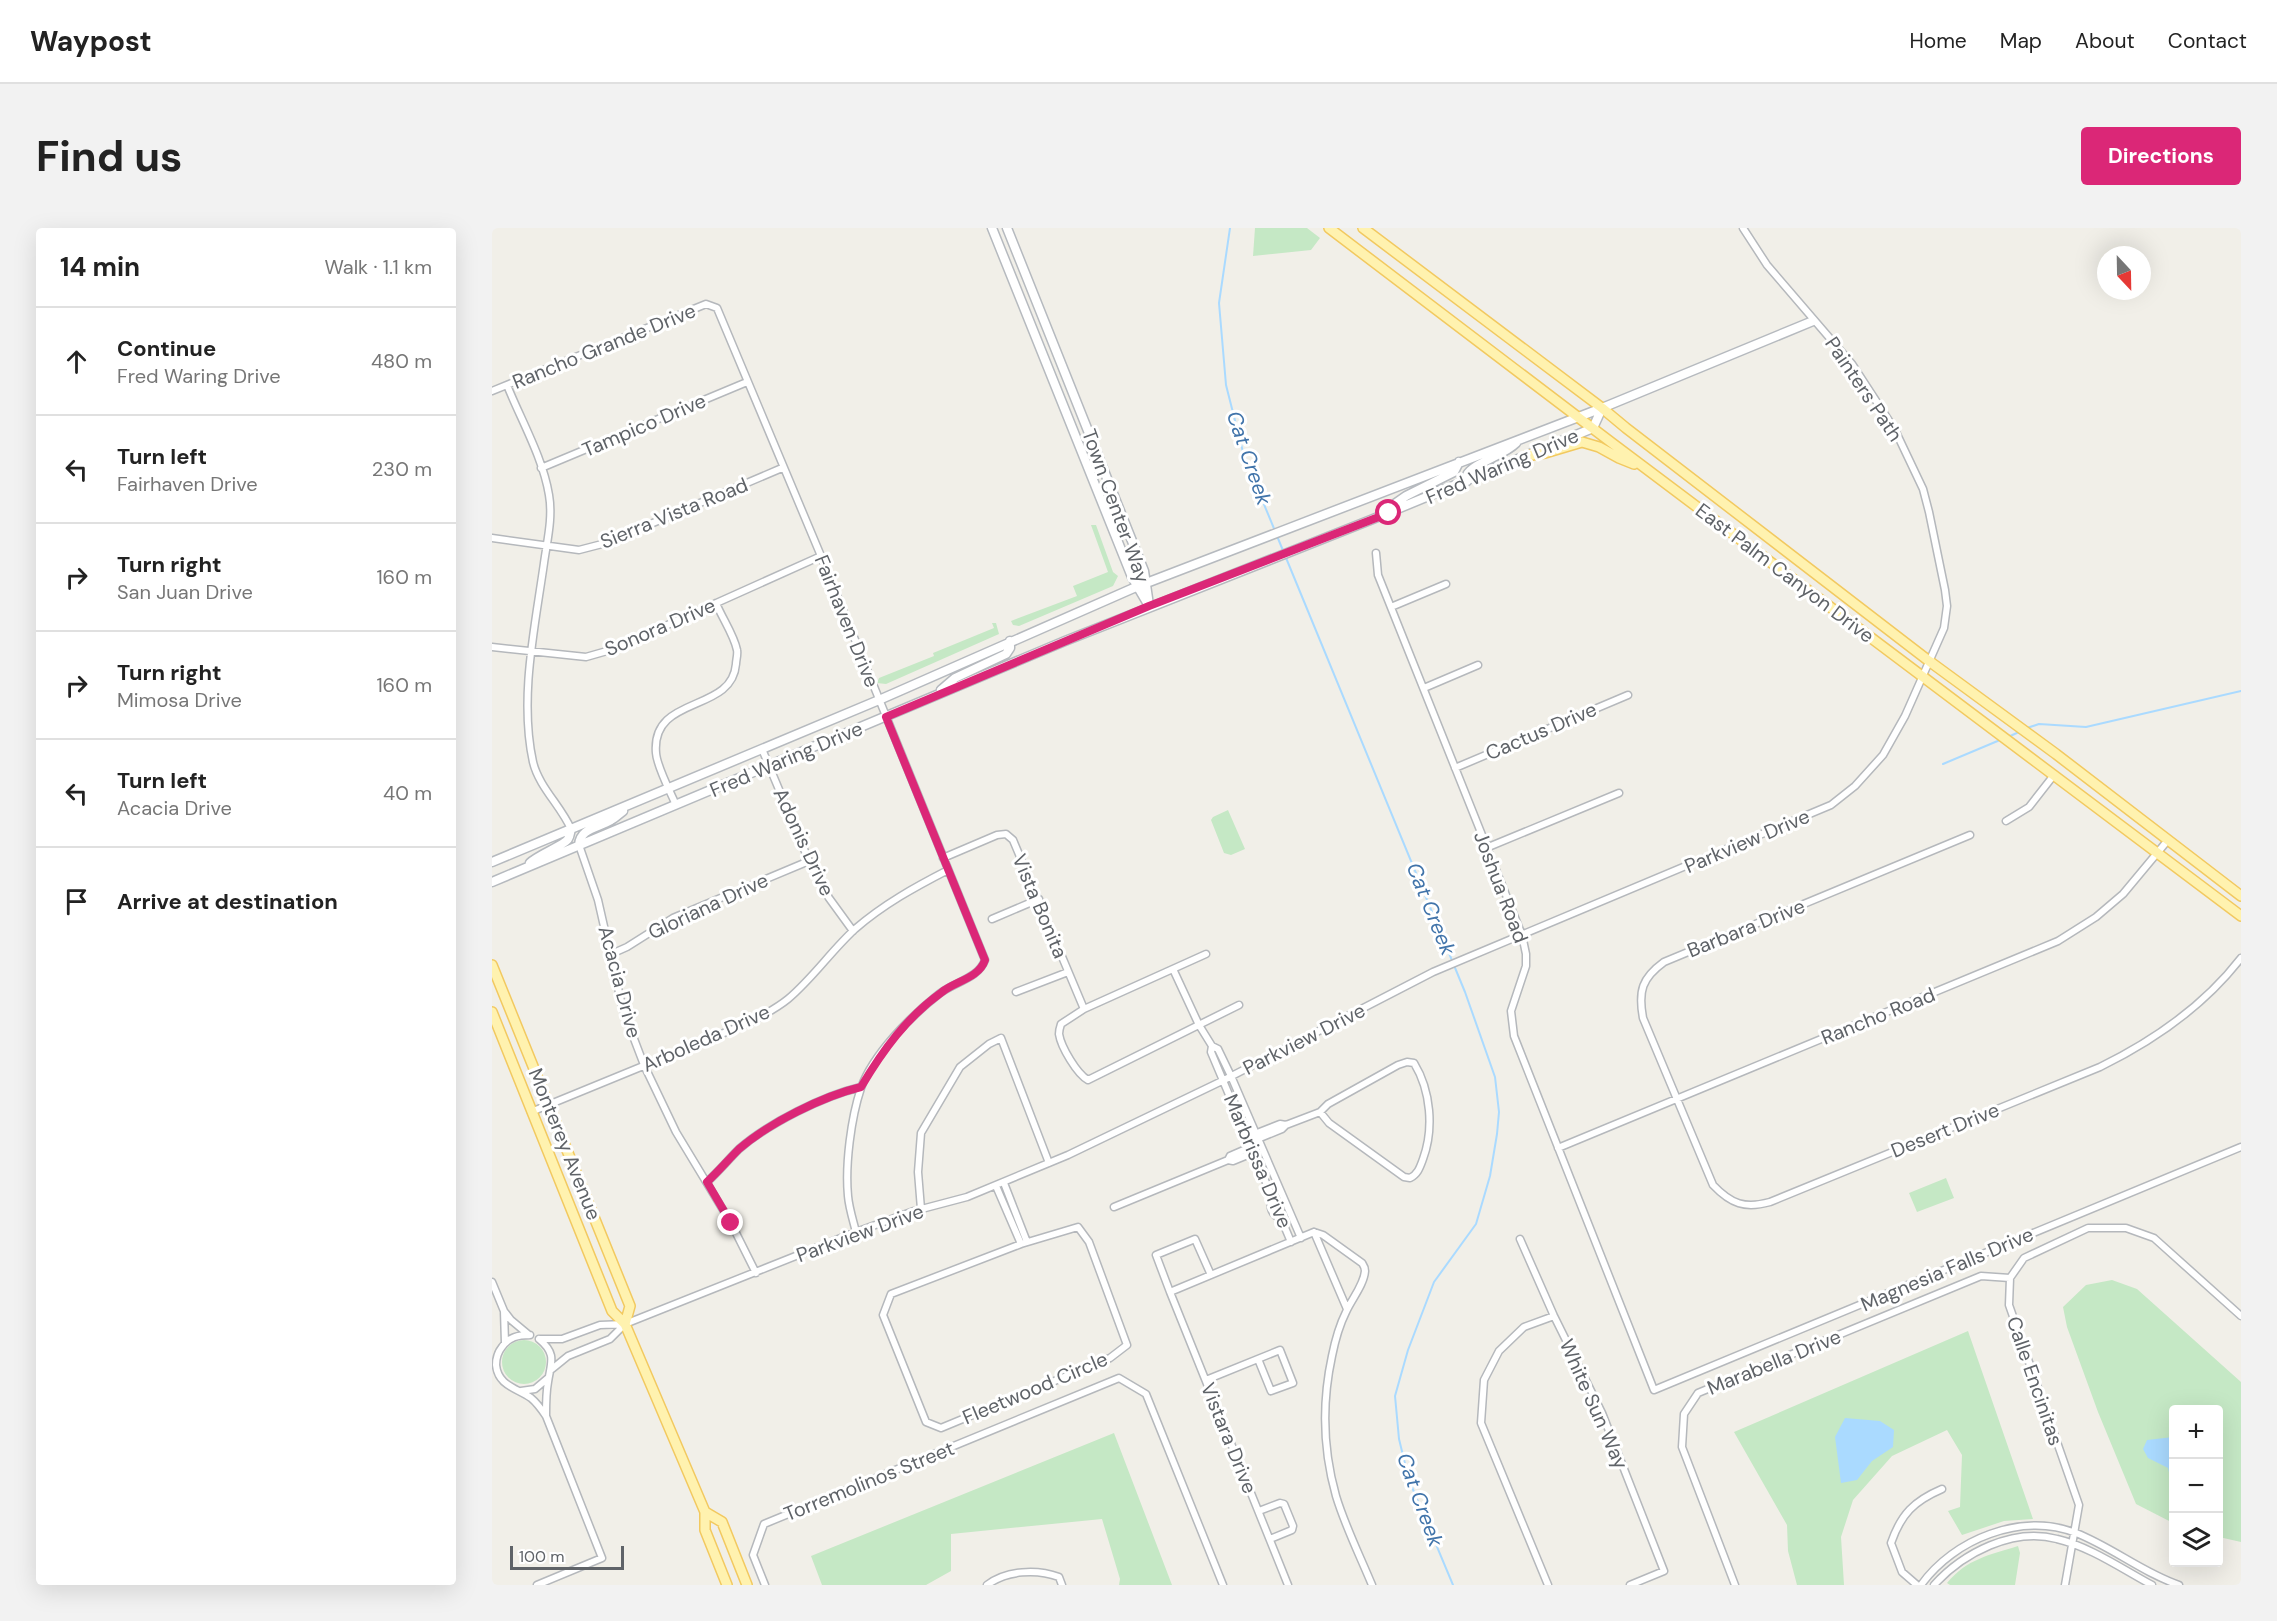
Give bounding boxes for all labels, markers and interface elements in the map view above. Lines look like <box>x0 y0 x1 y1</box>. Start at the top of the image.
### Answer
text: Waypost <box>30 23 152 60</box>
text: Home <box>1909 27 1967 55</box>
text: Map <box>2000 27 2042 55</box>
text: About <box>2075 27 2135 55</box>
text: Contact <box>2168 27 2247 55</box>
button: Directions <box>2081 127 2241 185</box>
text: Find us <box>36 129 182 184</box>
north arrow <box>2097 246 2151 300</box>
text: 14 min <box>60 250 140 284</box>
text: Walk · 1.1 km <box>324 254 432 280</box>
street label: Rancho Grande Drive <box>508 297 700 395</box>
street label: Painters Path <box>1819 332 1909 446</box>
text: Continue <box>117 334 216 363</box>
icon: ahead <box>60 345 93 378</box>
text: 480 m <box>371 348 432 374</box>
text: Fred Waring Drive <box>117 363 281 389</box>
street label: Tampico Drive <box>578 387 710 463</box>
water label: Cat Creek <box>1220 407 1278 509</box>
street label: Fred Waring Drive <box>1422 422 1582 510</box>
street label: Town Center Way <box>1076 425 1156 587</box>
text: Turn left <box>117 442 207 471</box>
icon: left <box>60 453 93 486</box>
text: 230 m <box>372 456 432 482</box>
text: Fairhaven Drive <box>117 471 258 497</box>
street label: Sierra Vista Road <box>596 472 752 554</box>
street label: East Palm Canyon Drive <box>1690 497 1880 649</box>
route start <box>1375 499 1401 525</box>
text: Turn right <box>117 550 222 579</box>
street label: Fairhaven Drive <box>809 551 885 691</box>
icon: right <box>60 561 93 594</box>
text: 160 m <box>376 564 432 590</box>
text: San Juan Drive <box>117 579 253 605</box>
street label: Sonora Drive <box>601 592 719 662</box>
text: Turn right <box>117 658 222 687</box>
icon: right <box>60 669 93 702</box>
text: 160 m <box>376 672 432 698</box>
text: Mimosa Drive <box>117 687 242 713</box>
street label: Cactus Drive <box>1481 696 1601 766</box>
street label: Fred Waring Drive <box>706 715 866 803</box>
text: Turn left <box>117 766 207 795</box>
icon: left <box>60 777 93 810</box>
text: 40 m <box>383 780 432 806</box>
street label: Adonis Drive <box>768 784 840 900</box>
text: Acacia Drive <box>117 795 232 821</box>
street label: Parkview Drive <box>1680 803 1814 879</box>
street label: Joshua Road <box>1468 827 1534 947</box>
street label: Vista Bonita <box>1006 850 1074 962</box>
water label: Cat Creek <box>1400 858 1462 960</box>
street label: Gloriana Drive <box>644 867 772 945</box>
icon: arrive <box>60 885 93 918</box>
text: Arrive at destination <box>117 887 338 916</box>
street label: Barbara Drive <box>1683 893 1809 963</box>
street label: Acacia Drive <box>593 923 647 1041</box>
street label: Rancho Road <box>1817 981 1939 1051</box>
street label: Parkview Drive <box>1239 997 1369 1081</box>
street label: Arboleda Drive <box>638 998 774 1078</box>
street label: Monterey Avenue <box>523 1064 607 1224</box>
street label: Marbrissa Drive <box>1218 1090 1298 1232</box>
street label: Desert Drive <box>1887 1097 2003 1163</box>
street label: Parkview Drive <box>793 1198 927 1268</box>
route end <box>717 1209 743 1235</box>
street label: Magnesia Falls Drive <box>1857 1221 2037 1317</box>
street label: Calle Encinitas <box>2001 1313 2069 1449</box>
street label: Marabella Drive <box>1703 1323 1845 1401</box>
street label: White Sun Way <box>1554 1335 1634 1473</box>
street label: Fleetwood Circle <box>958 1346 1112 1430</box>
street label: Vistara Drive <box>1195 1379 1263 1497</box>
map controls <box>2169 1405 2223 1567</box>
button: + <box>2169 1405 2223 1459</box>
street label: Torremolinos Street <box>780 1435 958 1527</box>
water label: Cat Creek <box>1390 1449 1450 1551</box>
button: − <box>2169 1459 2223 1513</box>
button: layers <box>2169 1513 2223 1567</box>
scale bar <box>510 1543 624 1570</box>
text: 100 m <box>519 1546 564 1567</box>

